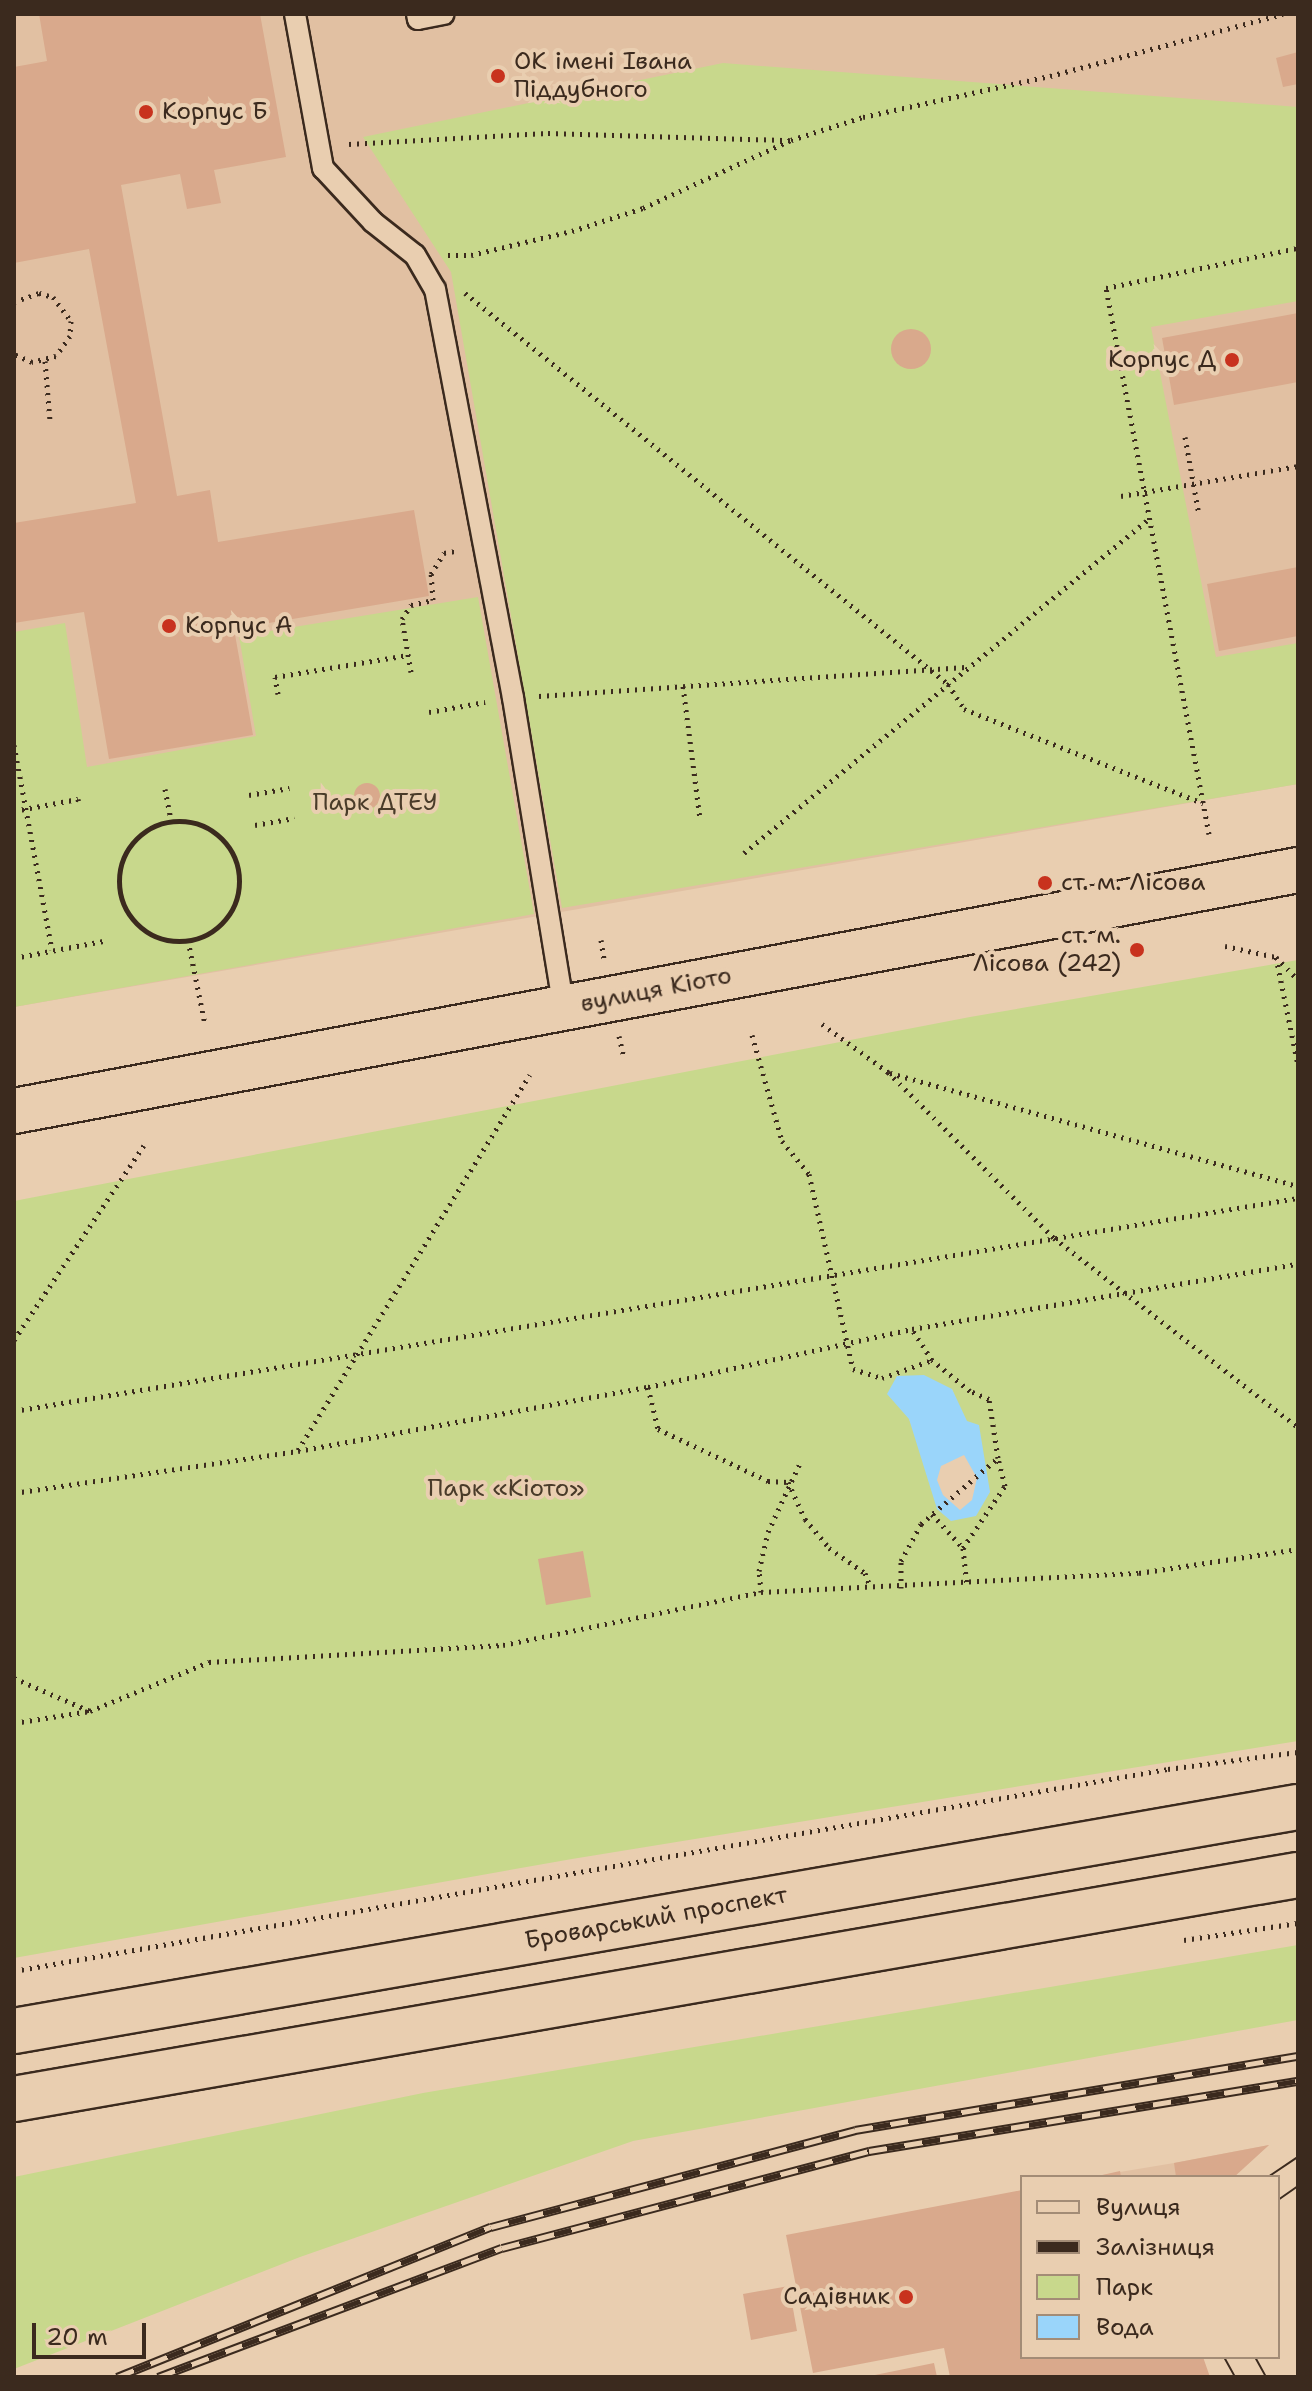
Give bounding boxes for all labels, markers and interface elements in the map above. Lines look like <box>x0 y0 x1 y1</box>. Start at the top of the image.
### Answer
place label: ОК імені Івана Піддубного <box>514 48 692 104</box>
marker: ОК імені Івана Піддубного <box>489 67 507 85</box>
place label: Корпус Б <box>162 98 268 126</box>
marker: Корпус Б <box>137 103 155 121</box>
place label: Корпус Д <box>1108 346 1216 374</box>
marker: Корпус Д <box>1223 351 1241 369</box>
place label: Корпус А <box>185 612 292 640</box>
marker: Корпус А <box>160 617 178 635</box>
park label: Парк ДТЕУ <box>313 789 437 817</box>
place label: ст. м. Лісова <box>1061 869 1205 897</box>
marker: ст. м. Лісова <box>1036 874 1054 892</box>
place label: ст. м. Лісова (242) <box>973 922 1121 978</box>
marker: ст. м. Лісова (242) <box>1128 941 1146 959</box>
street label: вулиця Кіото <box>578 961 734 1019</box>
park label: Парк «Кіото» <box>428 1475 584 1503</box>
street label: Броварський проспект <box>522 1881 790 1955</box>
legend <box>1020 2175 1280 2359</box>
text: Вулиця <box>1096 2191 1181 2223</box>
text: Залізниця <box>1096 2231 1215 2263</box>
text: Парк <box>1096 2271 1153 2303</box>
place label: Садівник <box>783 2283 890 2311</box>
marker: Садівник <box>897 2288 915 2306</box>
scale bar <box>36 2307 150 2357</box>
text: Вода <box>1096 2311 1154 2343</box>
text: 20 m <box>46 2321 108 2353</box>

